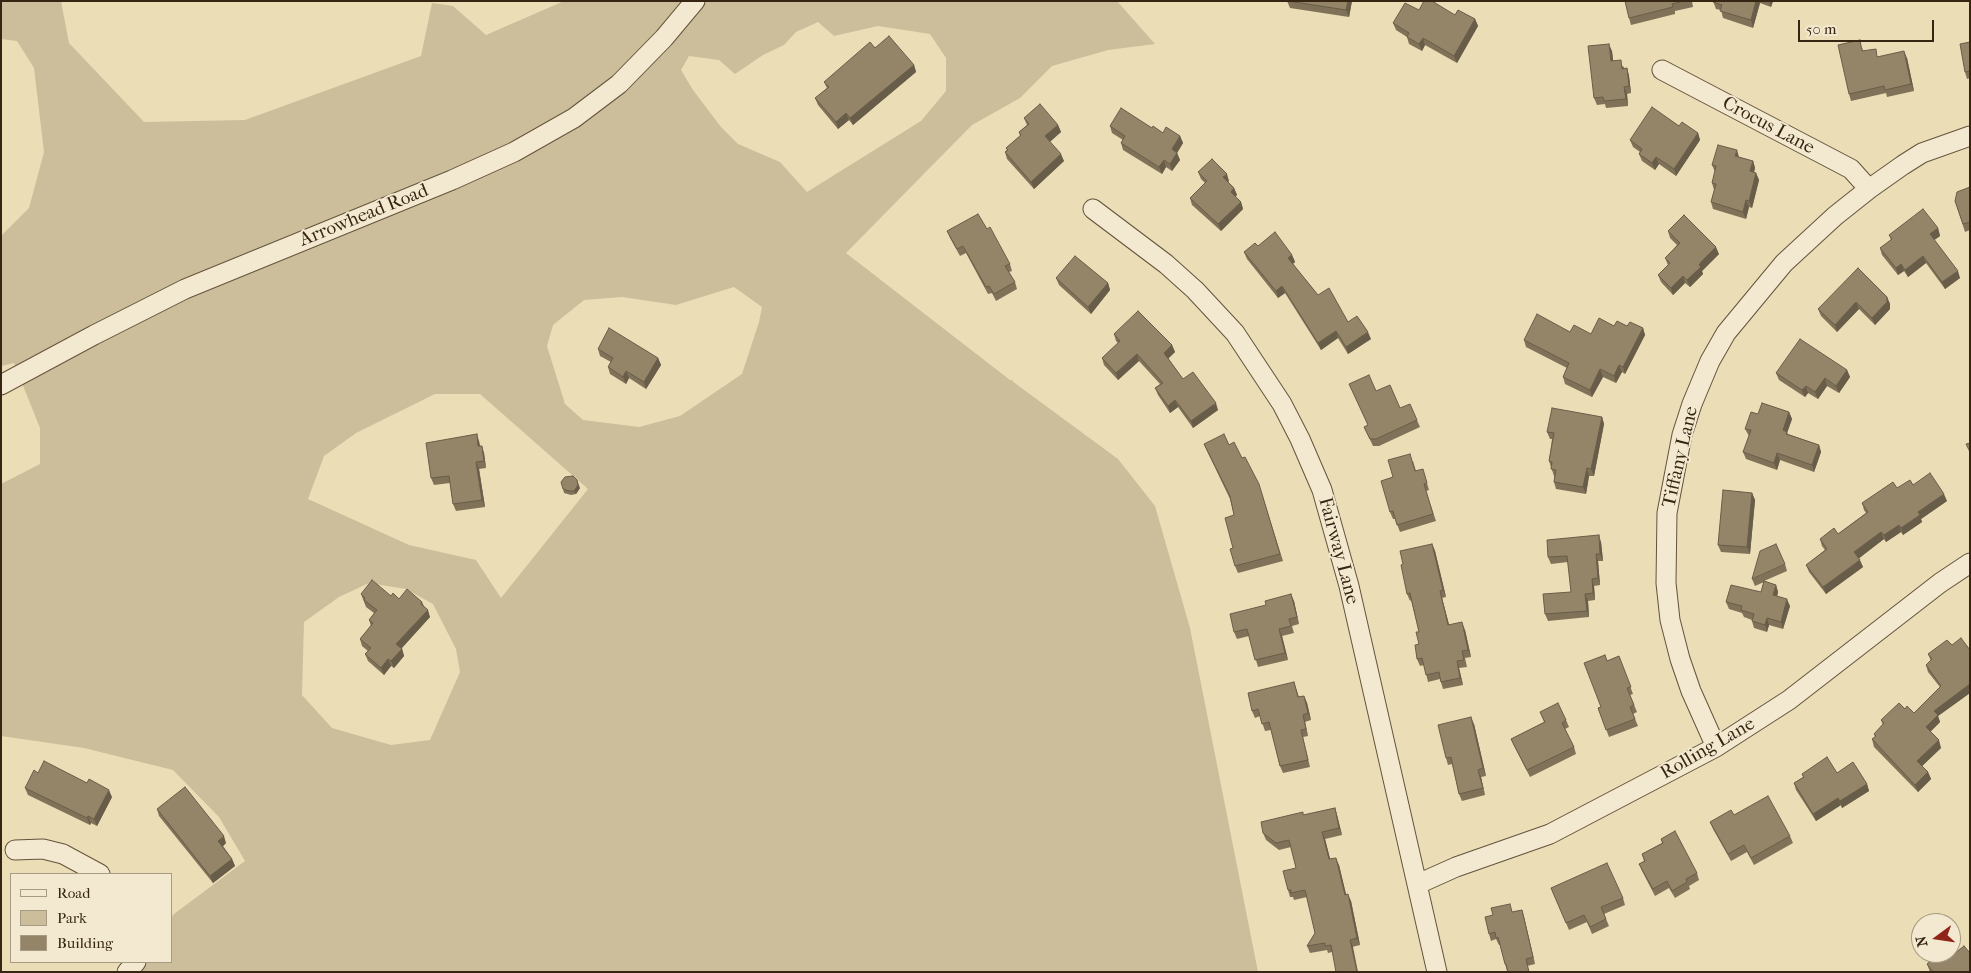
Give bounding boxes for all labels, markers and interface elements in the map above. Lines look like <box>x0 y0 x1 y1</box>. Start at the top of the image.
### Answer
scale bar <box>1801 10 1937 42</box>
text: 50 m <box>1806 20 1836 38</box>
street label: Crocus Lane <box>1718 92 1818 160</box>
street label: Arrowhead Road <box>296 180 432 252</box>
street label: Tiffany Lane <box>1658 404 1704 510</box>
street label: Fairway Lane <box>1313 495 1363 607</box>
street label: Rolling Lane <box>1657 713 1759 785</box>
legend <box>10 873 172 963</box>
text: Road <box>57 884 90 902</box>
text: Park <box>57 909 87 927</box>
north arrow <box>1911 913 1961 963</box>
text: Building <box>57 934 113 952</box>
text: N <box>1912 934 1931 949</box>

